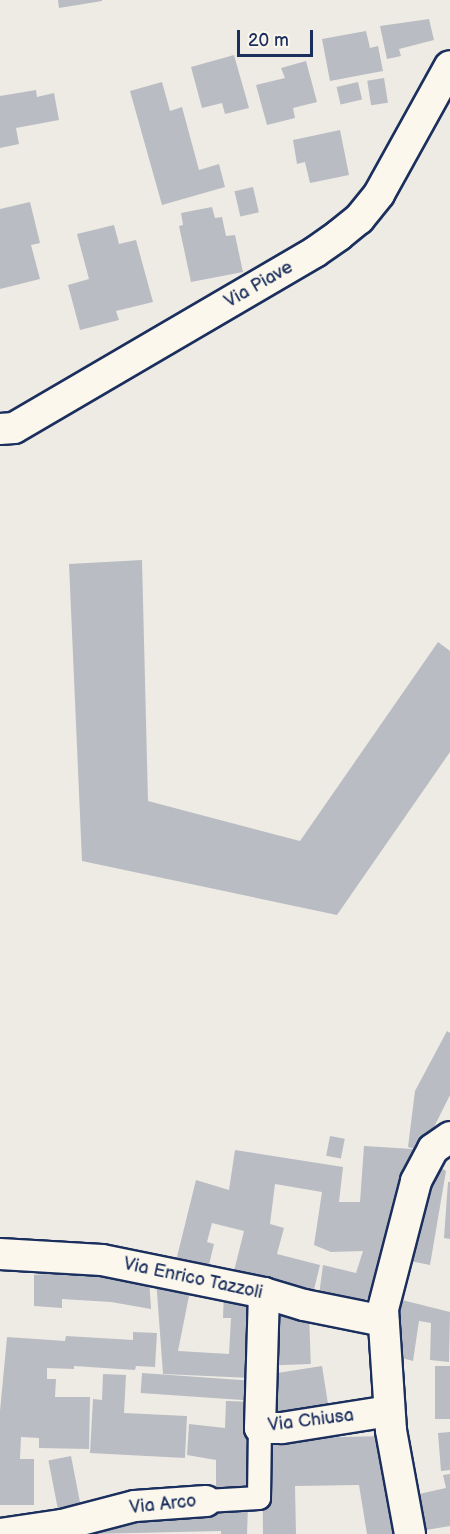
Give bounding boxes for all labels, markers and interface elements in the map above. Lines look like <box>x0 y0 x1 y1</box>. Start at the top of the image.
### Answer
scale bar <box>240 18 316 56</box>
text: 20 m <box>248 30 289 51</box>
street label: Via Piave <box>221 257 297 313</box>
street label: Via Enrico Tazzoli <box>121 1254 265 1304</box>
street label: Via Chiusa <box>267 1405 355 1437</box>
street label: Via Arco <box>128 1491 198 1519</box>

